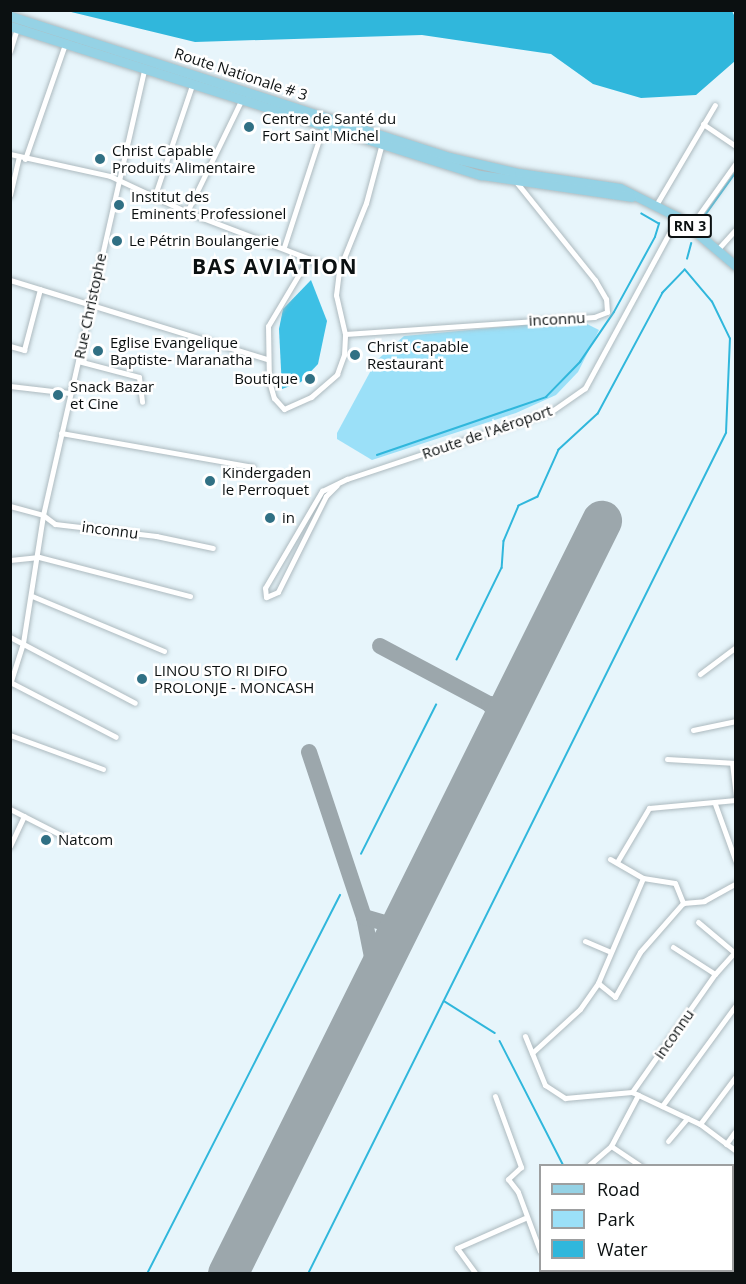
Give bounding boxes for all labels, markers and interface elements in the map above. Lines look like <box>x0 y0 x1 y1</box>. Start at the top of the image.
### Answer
street label: Route Nationale # 3 <box>172 44 310 104</box>
place label: Centre de Santé du Fort Saint Michel <box>262 109 396 144</box>
marker: Centre de Santé du Fort Saint Michel <box>240 118 258 136</box>
place label: Christ Capable Produits Alimentaire <box>112 141 255 176</box>
marker: Christ Capable Produits Alimentaire <box>93 152 107 166</box>
place label: Institut des Eminents Professionel <box>131 187 286 222</box>
marker: Institut des Eminents Professionel <box>112 198 126 212</box>
road number: RN 3 <box>668 215 712 237</box>
place label: Le Pétrin Boulangerie <box>129 232 279 250</box>
marker: Le Pétrin Boulangerie <box>110 234 124 248</box>
street label: Rue Christophe <box>70 251 110 361</box>
district label: BAS AVIATION <box>192 253 358 279</box>
street label: inconnu <box>528 309 586 329</box>
place label: Eglise Evangelique Baptiste- Maranatha <box>110 333 253 368</box>
place label: Christ Capable Restaurant <box>367 337 469 372</box>
marker: Eglise Evangelique Baptiste- Maranatha <box>91 344 105 358</box>
marker: Christ Capable Restaurant <box>348 348 362 362</box>
place label: Boutique <box>234 370 298 388</box>
marker: Boutique <box>303 372 317 386</box>
place label: Snack Bazar et Cine <box>70 377 154 412</box>
marker: Snack Bazar et Cine <box>51 388 65 402</box>
street label: Route de l'Aéroport <box>420 401 554 463</box>
place label: Kindergaden le Perroquet <box>222 463 311 498</box>
marker: Kindergaden le Perroquet <box>203 474 217 488</box>
place label: in <box>282 509 295 527</box>
marker: in <box>263 511 277 525</box>
street label: inconnu <box>81 518 139 542</box>
place label: LINOU STO RI DIFO PROLONJE - MONCASH <box>154 661 314 696</box>
marker: LINOU STO RI DIFO PROLONJE - MONCASH <box>135 672 149 686</box>
place label: Natcom <box>58 831 113 849</box>
marker: Natcom <box>39 833 53 847</box>
street label: inconnu <box>650 1006 698 1062</box>
legend <box>539 1164 734 1272</box>
text: Road <box>597 1177 640 1201</box>
text: Park <box>597 1207 635 1231</box>
text: Water <box>597 1237 648 1261</box>

